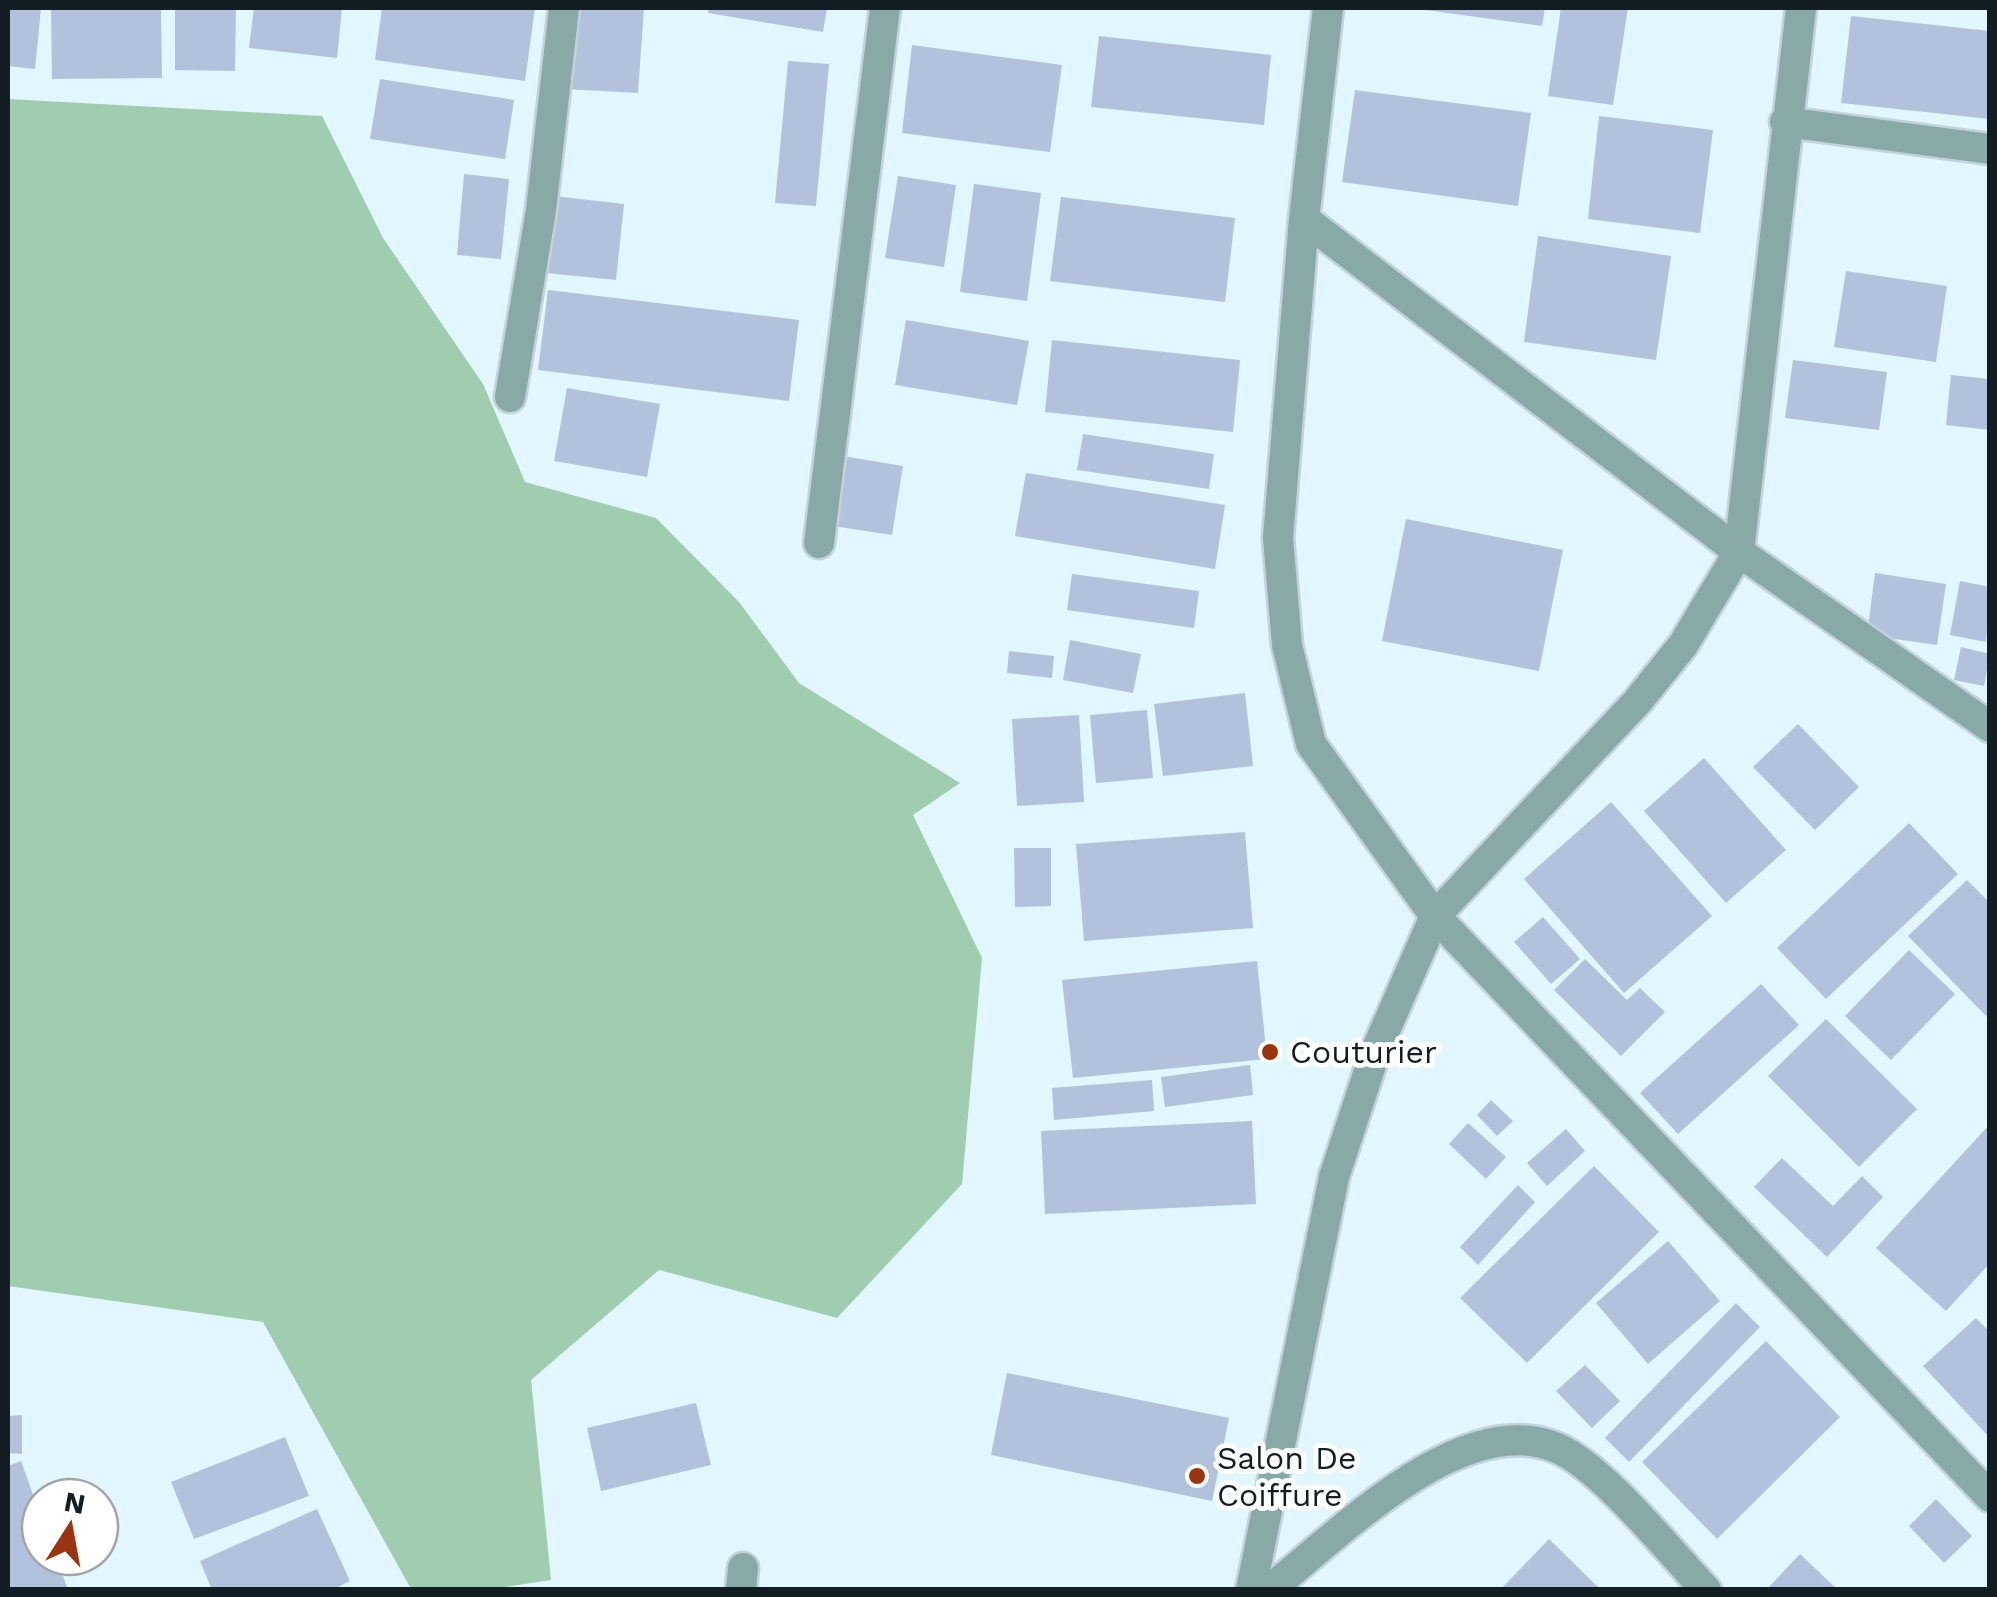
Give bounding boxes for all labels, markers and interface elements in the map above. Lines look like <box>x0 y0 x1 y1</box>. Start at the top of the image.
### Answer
place label: Couturier <box>1290 1033 1437 1071</box>
marker: Couturier <box>1259 1041 1281 1063</box>
place label: Salon De Coiffure <box>1217 1439 1357 1514</box>
marker: Salon De Coiffure <box>1186 1465 1208 1487</box>
north arrow <box>20 1477 120 1577</box>
text: N <box>61 1485 88 1521</box>

